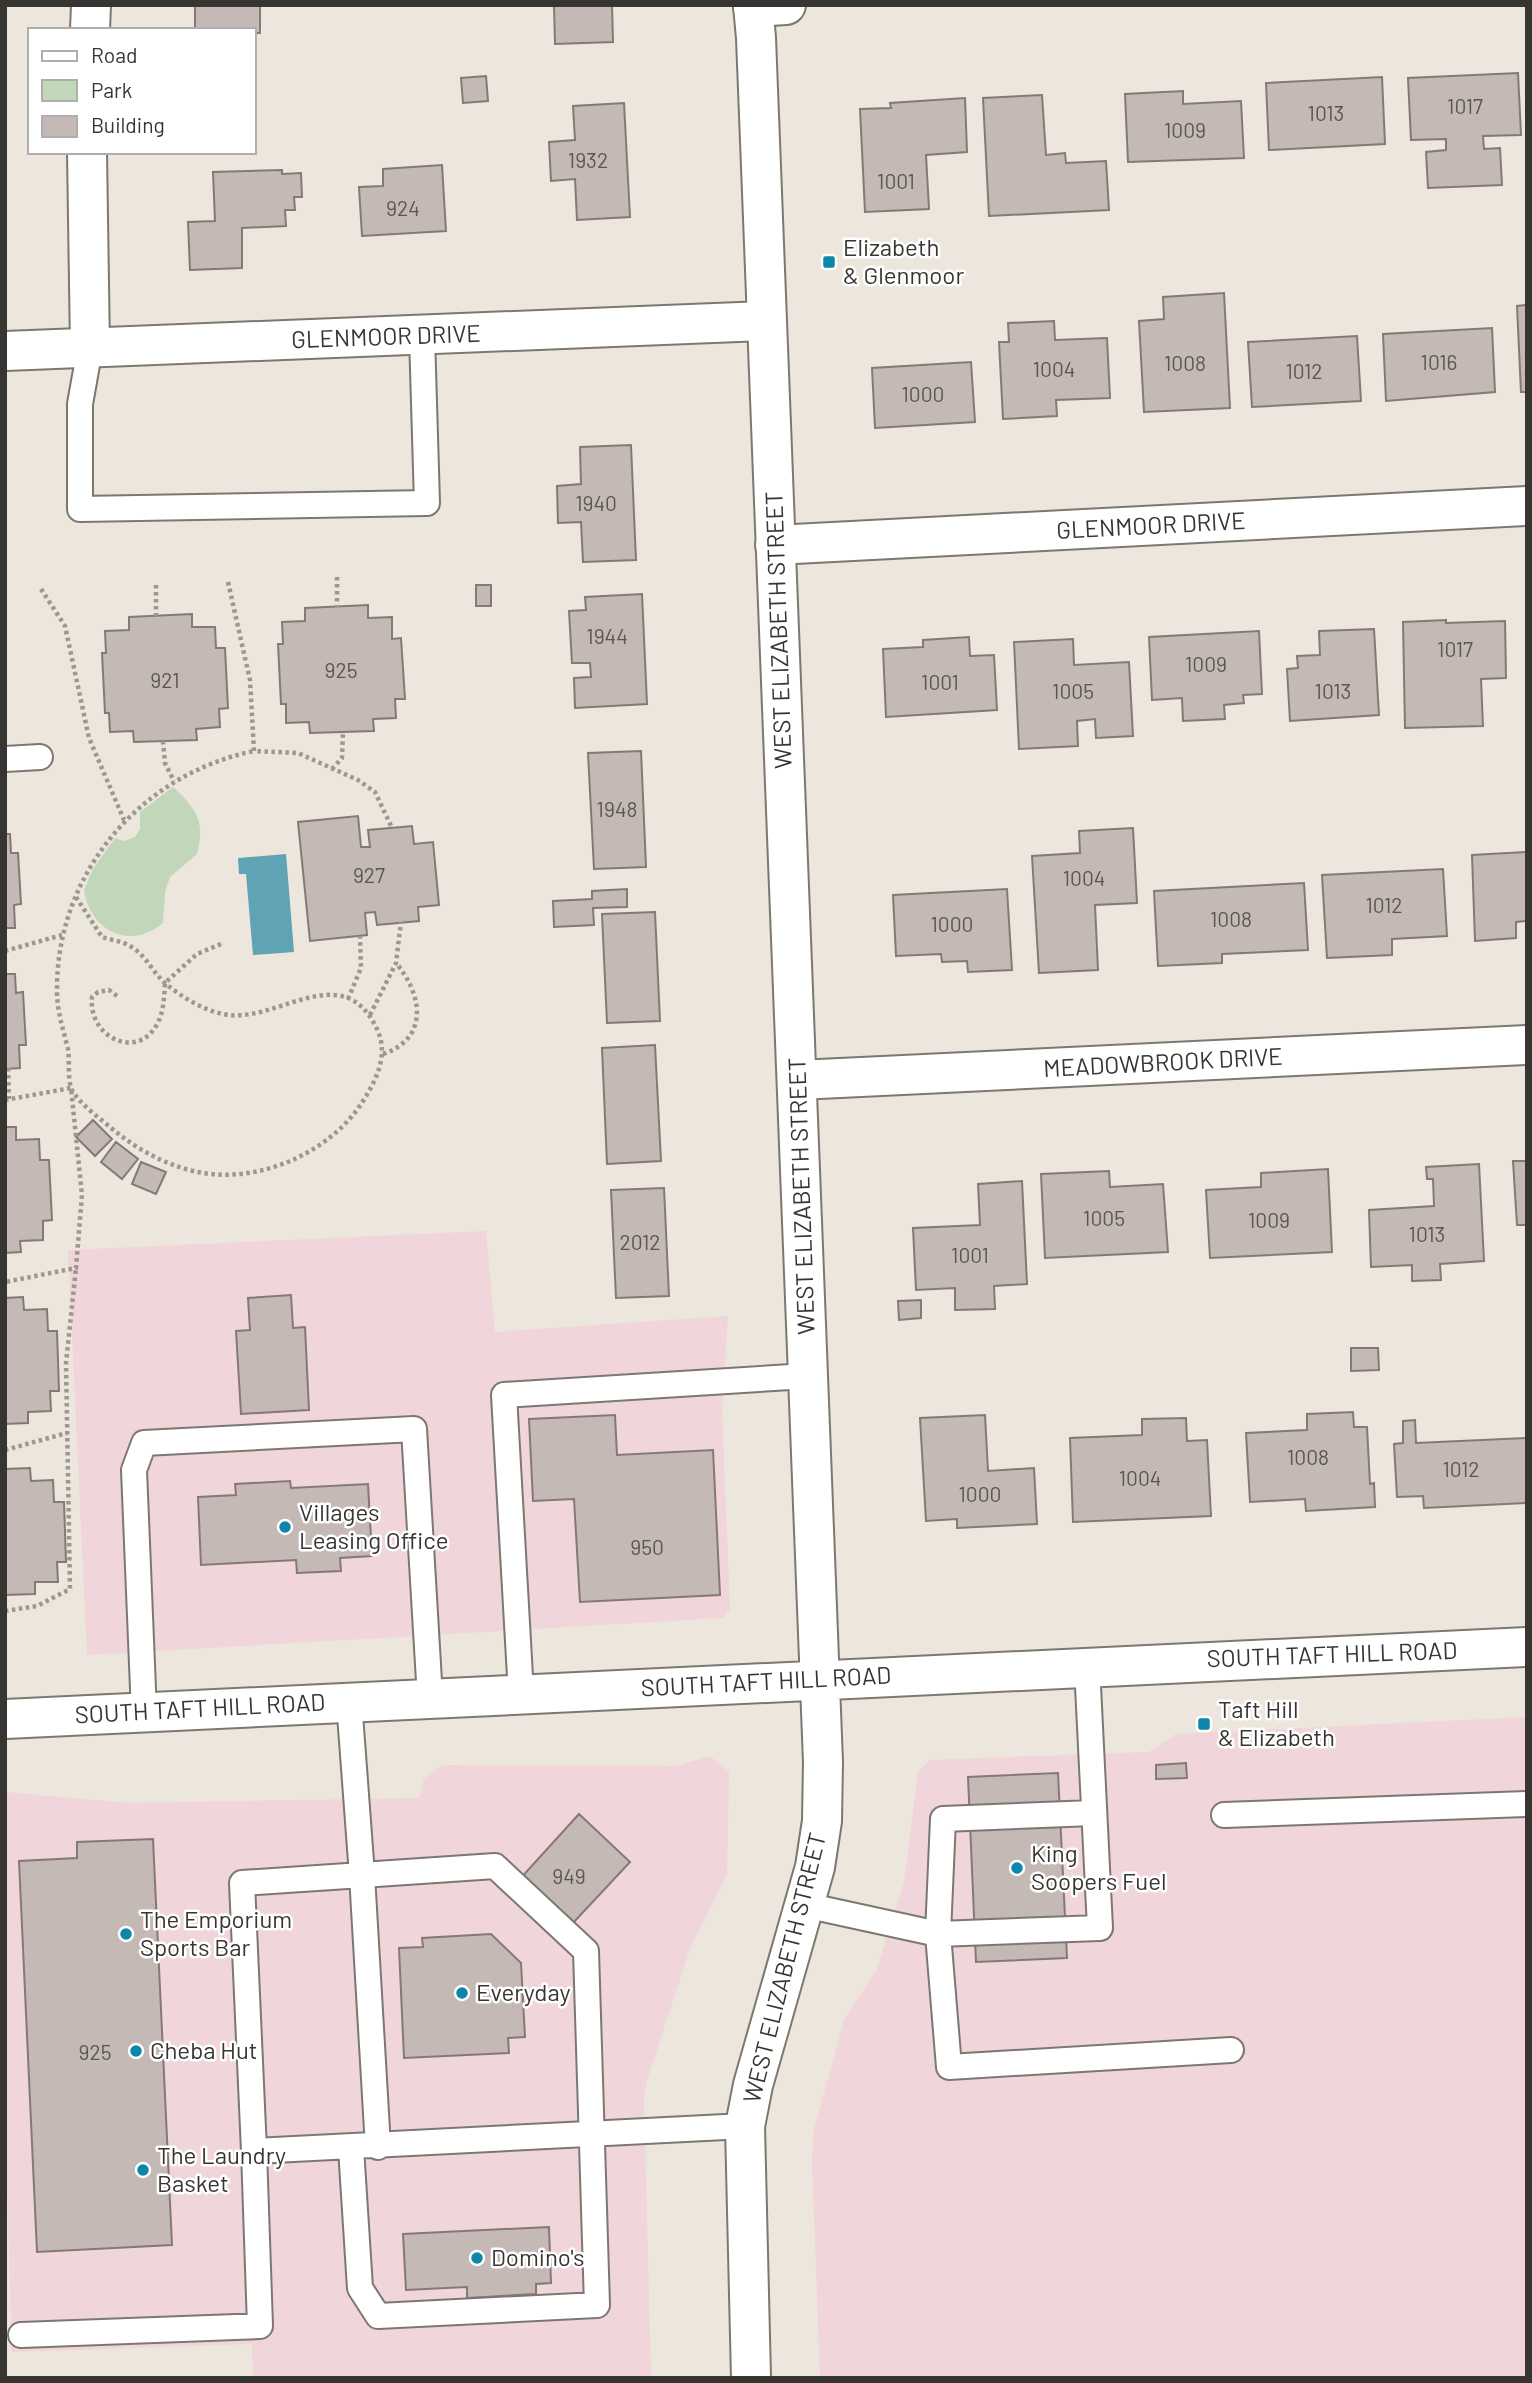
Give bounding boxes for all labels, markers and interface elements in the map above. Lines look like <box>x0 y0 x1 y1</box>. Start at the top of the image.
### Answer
legend <box>28 28 256 154</box>
text: Road <box>91 42 137 67</box>
text: Park <box>91 77 132 102</box>
house number: 1017 <box>1447 93 1483 118</box>
house number: 1013 <box>1308 100 1344 125</box>
text: Building <box>91 112 165 137</box>
house number: 1009 <box>1164 117 1206 142</box>
house number: 1932 <box>568 147 608 172</box>
house number: 1001 <box>877 168 915 193</box>
house number: 924 <box>386 195 420 220</box>
place label: Elizabeth & Glenmoor <box>843 232 964 289</box>
marker: Elizabeth & Glenmoor <box>821 254 837 270</box>
street label: GLENMOOR DRIVE <box>291 318 481 353</box>
house number: 1016 <box>1421 349 1457 374</box>
house number: 1008 <box>1164 350 1206 375</box>
house number: 1004 <box>1033 356 1075 381</box>
house number: 1012 <box>1285 358 1323 383</box>
house number: 1000 <box>902 381 944 406</box>
house number: 1940 <box>575 490 617 515</box>
street label: WEST ELIZABETH STREET <box>758 491 797 769</box>
street label: GLENMOOR DRIVE <box>1055 505 1246 544</box>
house number: 1944 <box>586 623 628 648</box>
house number: 1017 <box>1437 636 1473 661</box>
house number: 1009 <box>1185 651 1227 676</box>
house number: 925 <box>325 657 358 682</box>
house number: 921 <box>150 667 180 692</box>
house number: 1001 <box>921 669 959 694</box>
house number: 1005 <box>1052 678 1094 703</box>
house number: 1013 <box>1315 678 1351 703</box>
house number: 1948 <box>597 796 637 821</box>
house number: 927 <box>353 862 385 887</box>
house number: 1004 <box>1063 865 1105 890</box>
house number: 1012 <box>1365 892 1403 917</box>
house number: 1008 <box>1210 906 1252 931</box>
house number: 1000 <box>931 911 973 936</box>
street label: MEADOWBROOK DRIVE <box>1043 1041 1283 1082</box>
street label: WEST ELIZABETH STREET <box>781 1057 820 1335</box>
house number: 1005 <box>1083 1205 1125 1230</box>
house number: 1009 <box>1248 1207 1290 1232</box>
house number: 1013 <box>1409 1221 1445 1246</box>
house number: 2012 <box>619 1229 661 1254</box>
house number: 1001 <box>951 1242 989 1267</box>
house number: 1008 <box>1287 1444 1329 1469</box>
house number: 1012 <box>1442 1456 1480 1481</box>
house number: 1004 <box>1119 1465 1161 1490</box>
house number: 1000 <box>959 1481 1001 1506</box>
place label: Villages Leasing Office <box>299 1497 448 1554</box>
marker: Villages Leasing Office <box>277 1519 293 1535</box>
house number: 950 <box>630 1534 664 1559</box>
street label: SOUTH TAFT HILL ROAD <box>1206 1635 1458 1672</box>
street label: SOUTH TAFT HILL ROAD <box>640 1659 892 1702</box>
street label: SOUTH TAFT HILL ROAD <box>74 1686 326 1729</box>
place label: Taft Hill & Elizabeth <box>1218 1694 1335 1751</box>
marker: Taft Hill & Elizabeth <box>1196 1716 1212 1732</box>
street label: WEST ELIZABETH STREET <box>736 1829 831 2106</box>
place label: King Soopers Fuel <box>1031 1838 1167 1895</box>
marker: King Soopers Fuel <box>1009 1860 1025 1876</box>
house number: 949 <box>552 1863 586 1888</box>
place label: The Emporium Sports Bar <box>140 1904 292 1961</box>
marker: The Emporium Sports Bar <box>118 1926 134 1942</box>
place label: Everyday <box>476 1977 571 2006</box>
marker: Everyday <box>454 1985 470 2001</box>
place label: Cheba Hut <box>150 2035 258 2064</box>
house number: 925 <box>79 2039 112 2064</box>
marker: Cheba Hut <box>128 2043 144 2059</box>
place label: The Laundry Basket <box>157 2140 286 2197</box>
marker: The Laundry Basket <box>135 2162 151 2178</box>
place label: Domino's <box>491 2242 585 2271</box>
marker: Domino's <box>469 2250 485 2266</box>

